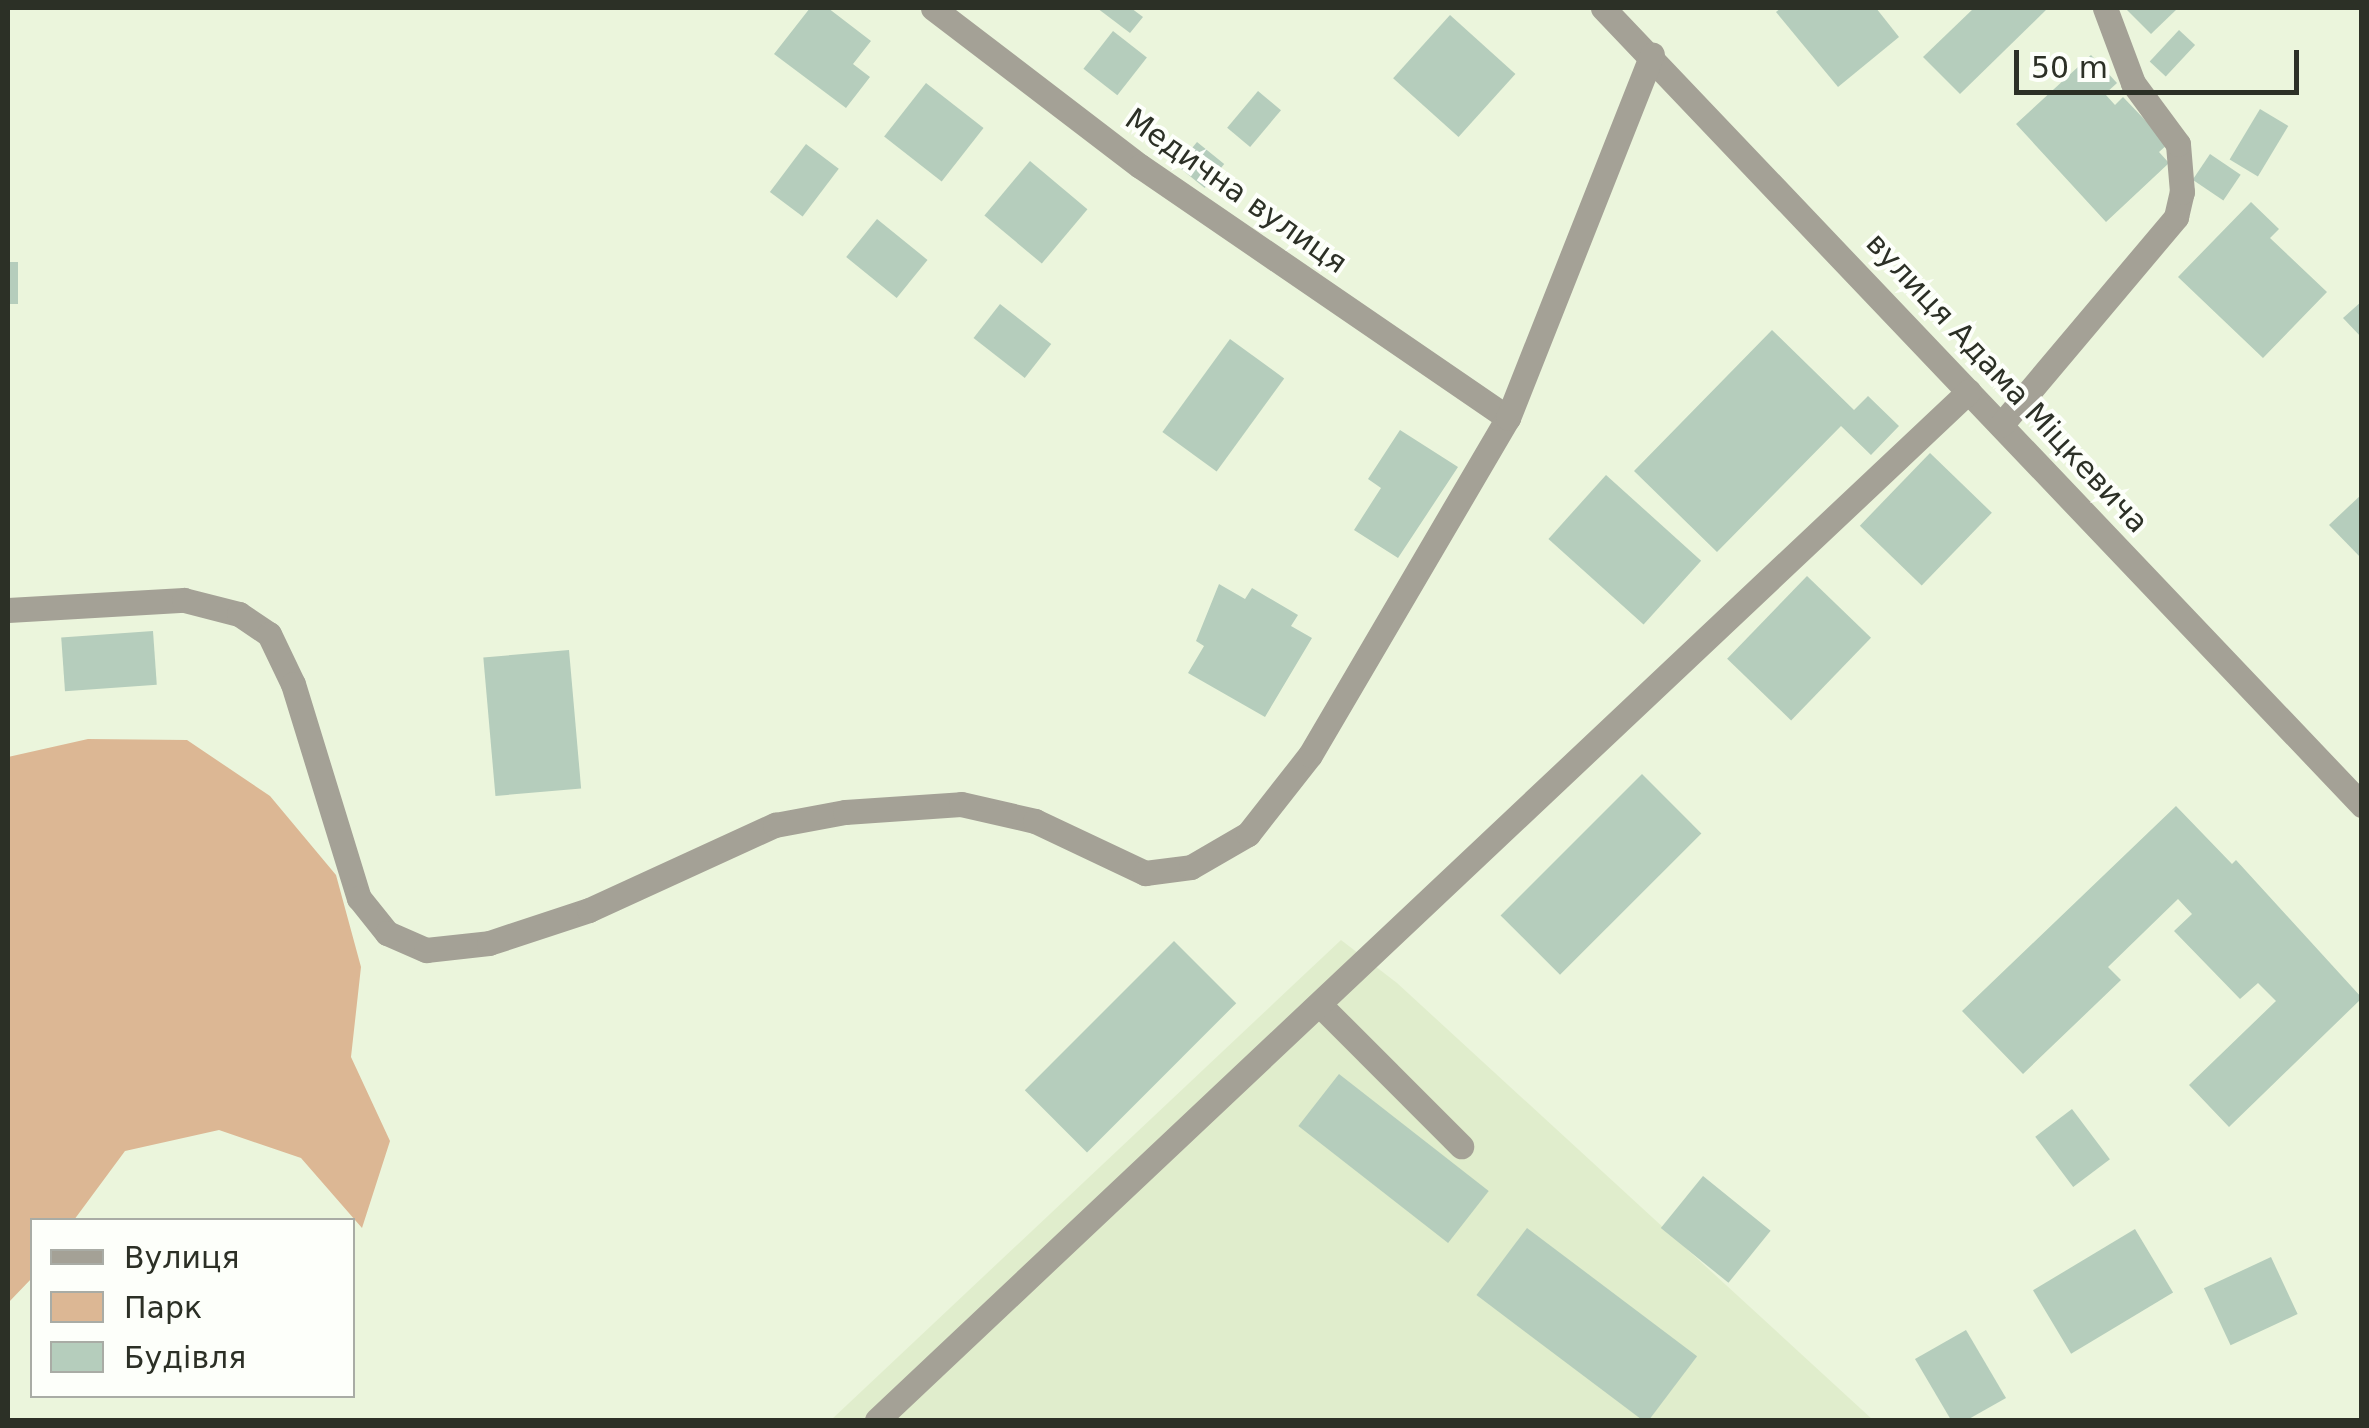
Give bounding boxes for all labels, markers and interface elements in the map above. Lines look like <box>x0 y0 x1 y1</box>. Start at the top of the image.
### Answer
scale bar <box>2019 30 2304 92</box>
text: 50 m <box>2031 50 2108 85</box>
street label: Медична вулиця <box>1118 101 1354 281</box>
street label: вулиця Адама Міцкевича <box>1859 226 2155 540</box>
legend <box>30 1218 355 1398</box>
text: Вулиця <box>124 1240 239 1275</box>
text: Парк <box>124 1290 202 1325</box>
text: Будівля <box>124 1340 246 1375</box>

